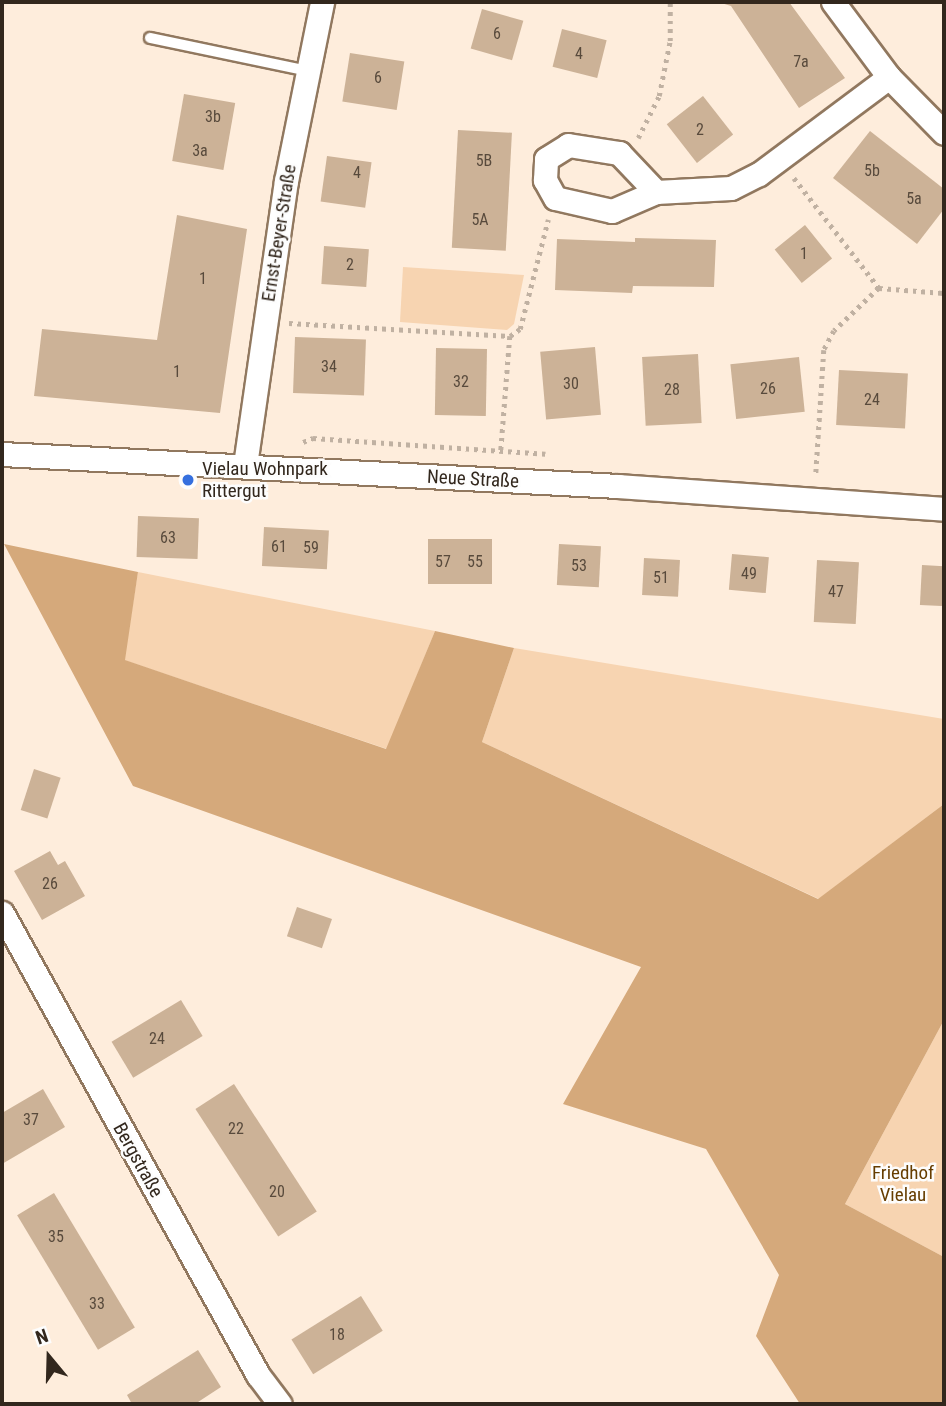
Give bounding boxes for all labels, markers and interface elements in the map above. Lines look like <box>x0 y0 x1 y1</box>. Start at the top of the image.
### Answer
house number: 6 <box>493 24 501 44</box>
house number: 4 <box>575 44 583 64</box>
house number: 7a <box>793 52 809 72</box>
house number: 6 <box>374 68 382 88</box>
house number: 3b <box>205 107 221 127</box>
house number: 2 <box>696 120 704 140</box>
house number: 3a <box>192 141 208 161</box>
house number: 5B <box>476 151 492 171</box>
house number: 5b <box>864 161 880 181</box>
street label: Ernst-Beyer-Straße <box>257 163 301 303</box>
house number: 4 <box>353 163 361 183</box>
house number: 5a <box>906 189 922 209</box>
house number: 5A <box>471 210 489 230</box>
house number: 1 <box>800 244 808 264</box>
house number: 2 <box>346 255 354 275</box>
house number: 1 <box>199 269 207 289</box>
house number: 34 <box>321 357 337 377</box>
house number: 1 <box>173 362 181 382</box>
house number: 32 <box>453 372 469 392</box>
house number: 30 <box>563 374 579 394</box>
house number: 26 <box>760 379 776 399</box>
house number: 28 <box>664 380 680 400</box>
house number: 24 <box>864 390 880 410</box>
place label: Vielau Wohnpark Rittergut <box>202 458 328 502</box>
street label: Neue Straße <box>426 465 520 493</box>
marker: Vielau Wohnpark Rittergut <box>180 472 196 488</box>
house number: 63 <box>160 528 176 548</box>
house number: 61 <box>271 537 287 557</box>
house number: 59 <box>303 538 319 558</box>
house number: 57 <box>435 552 451 572</box>
house number: 55 <box>467 552 483 572</box>
house number: 53 <box>571 556 587 576</box>
house number: 49 <box>741 564 757 584</box>
house number: 51 <box>653 568 669 588</box>
house number: 47 <box>828 582 844 602</box>
house number: 26 <box>42 874 58 894</box>
house number: 24 <box>149 1029 165 1049</box>
house number: 37 <box>23 1110 39 1130</box>
street label: Bergstraße <box>108 1119 168 1201</box>
house number: 22 <box>228 1119 244 1139</box>
park label: Friedhof Vielau <box>872 1162 934 1206</box>
house number: 20 <box>269 1182 285 1202</box>
house number: 35 <box>48 1227 64 1247</box>
house number: 33 <box>89 1294 105 1314</box>
north arrow <box>14 1322 84 1392</box>
text: N <box>33 1324 51 1349</box>
house number: 18 <box>329 1325 345 1345</box>

